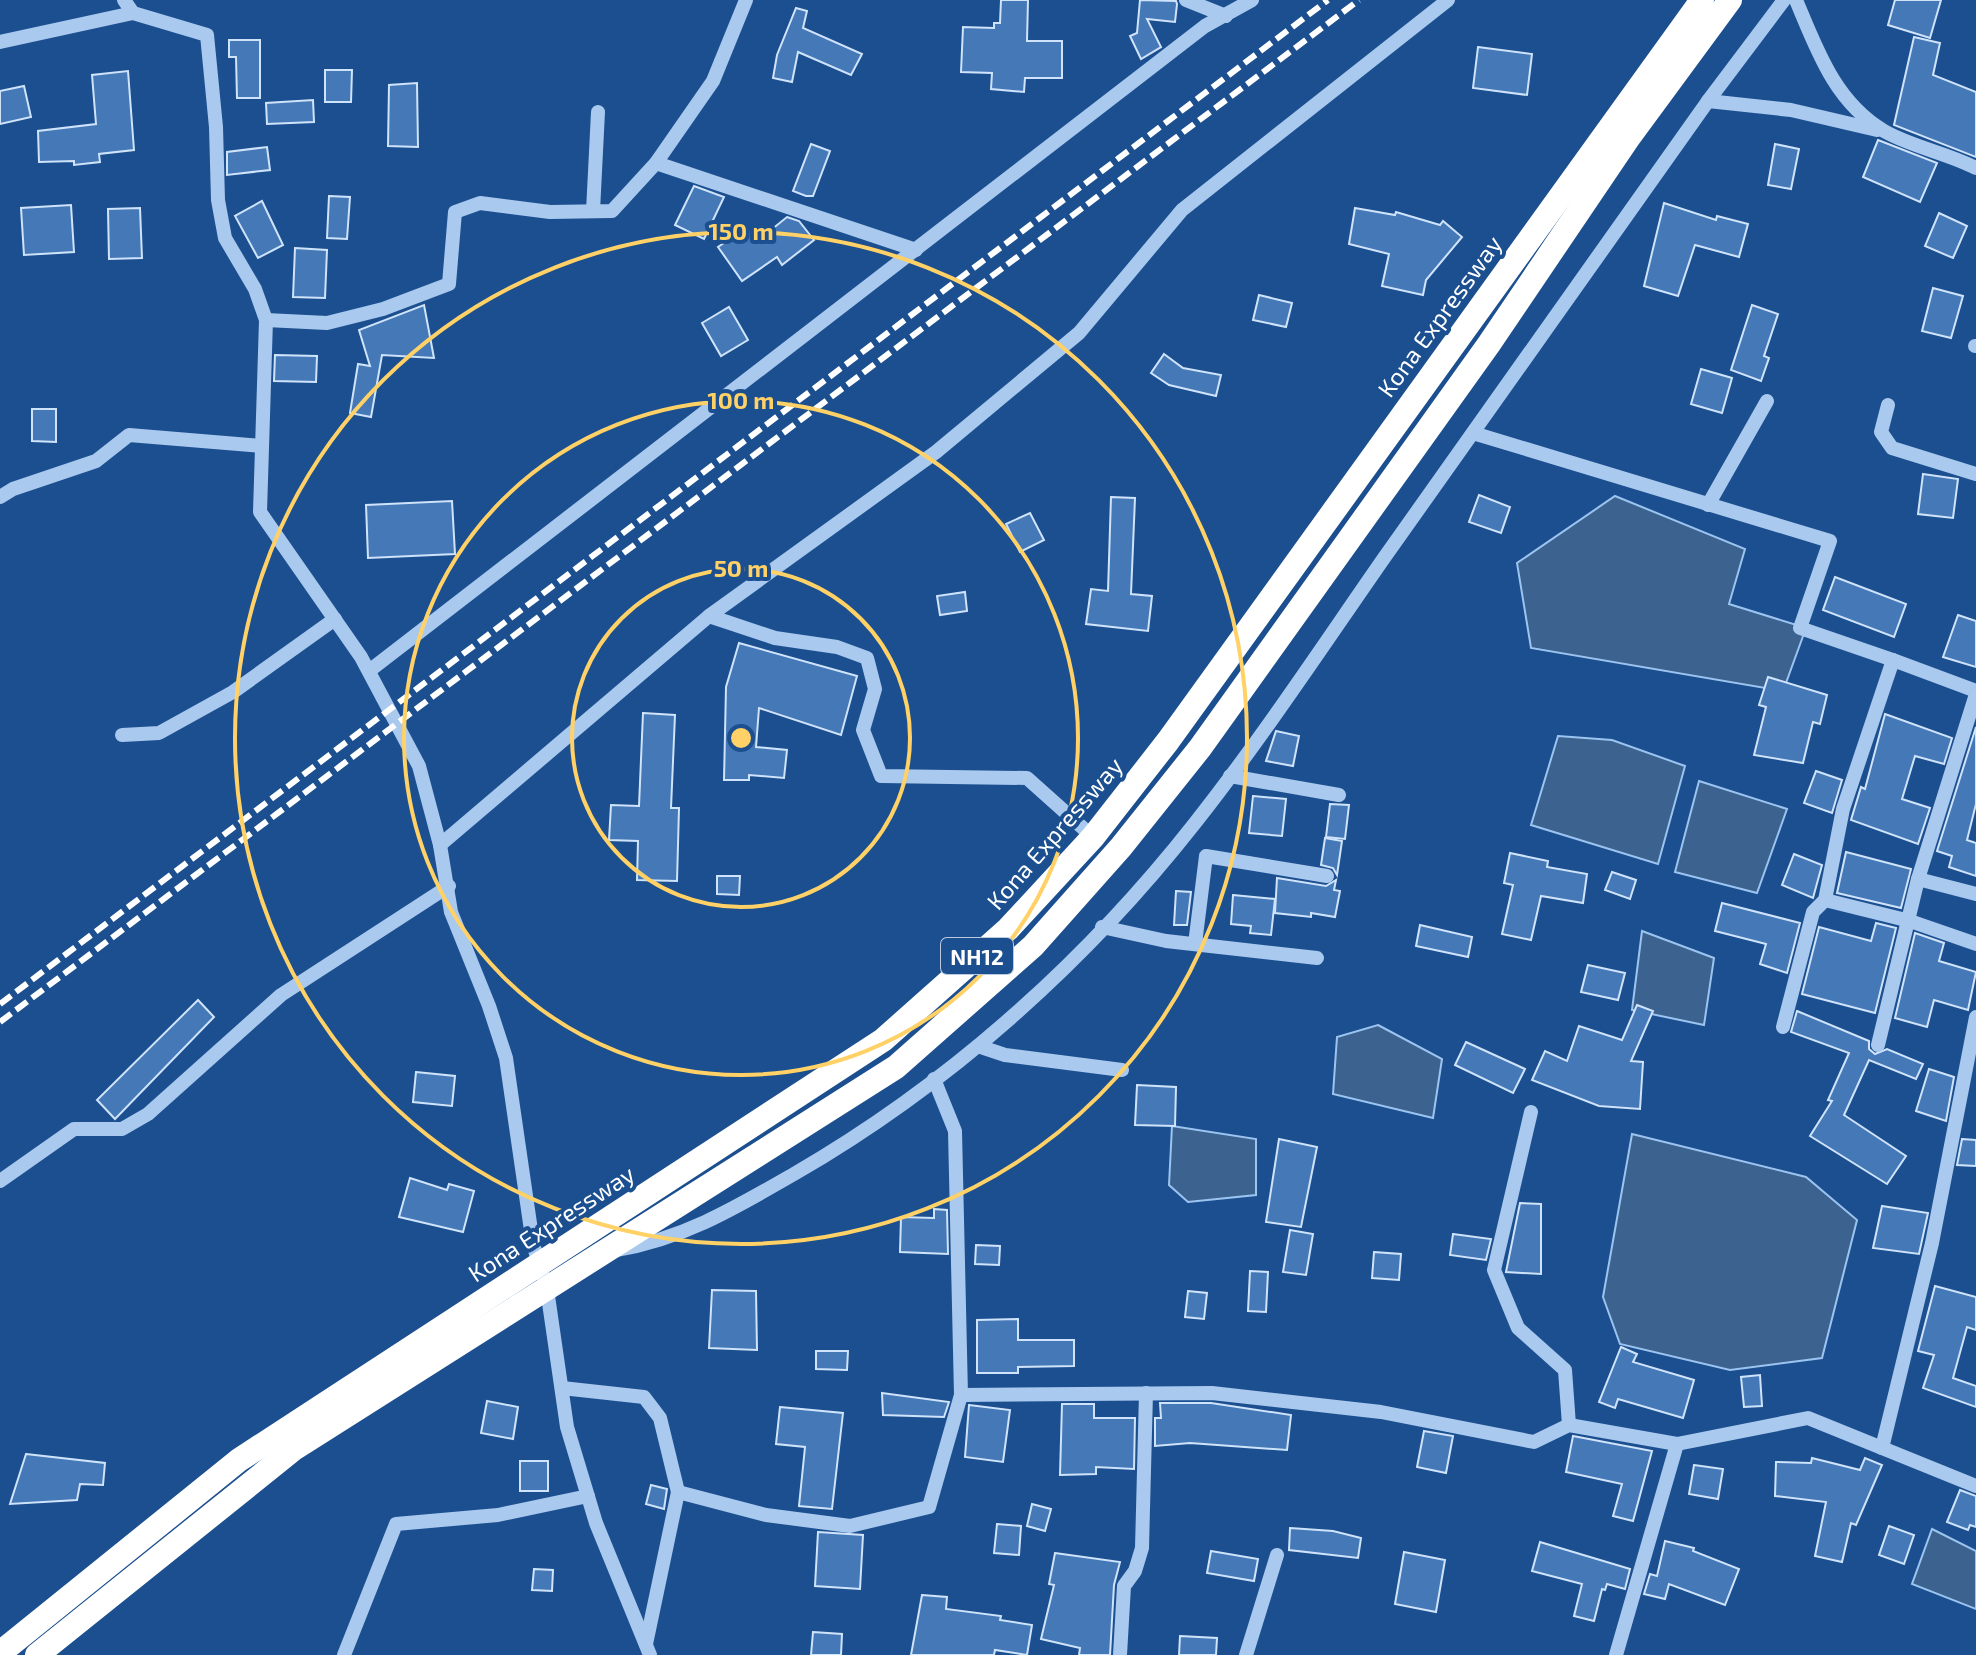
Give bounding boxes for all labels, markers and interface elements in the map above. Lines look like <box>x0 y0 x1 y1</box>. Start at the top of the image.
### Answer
text: 150 m <box>708 216 774 245</box>
street label: Kona Expressway <box>1371 229 1507 402</box>
text: 100 m <box>708 385 774 414</box>
text: 50 m <box>714 553 768 582</box>
centre of rings <box>727 724 755 752</box>
street label: Kona Expressway <box>980 751 1128 915</box>
road number: NH12 <box>941 938 1013 974</box>
street label: Kona Expressway <box>463 1158 640 1287</box>

